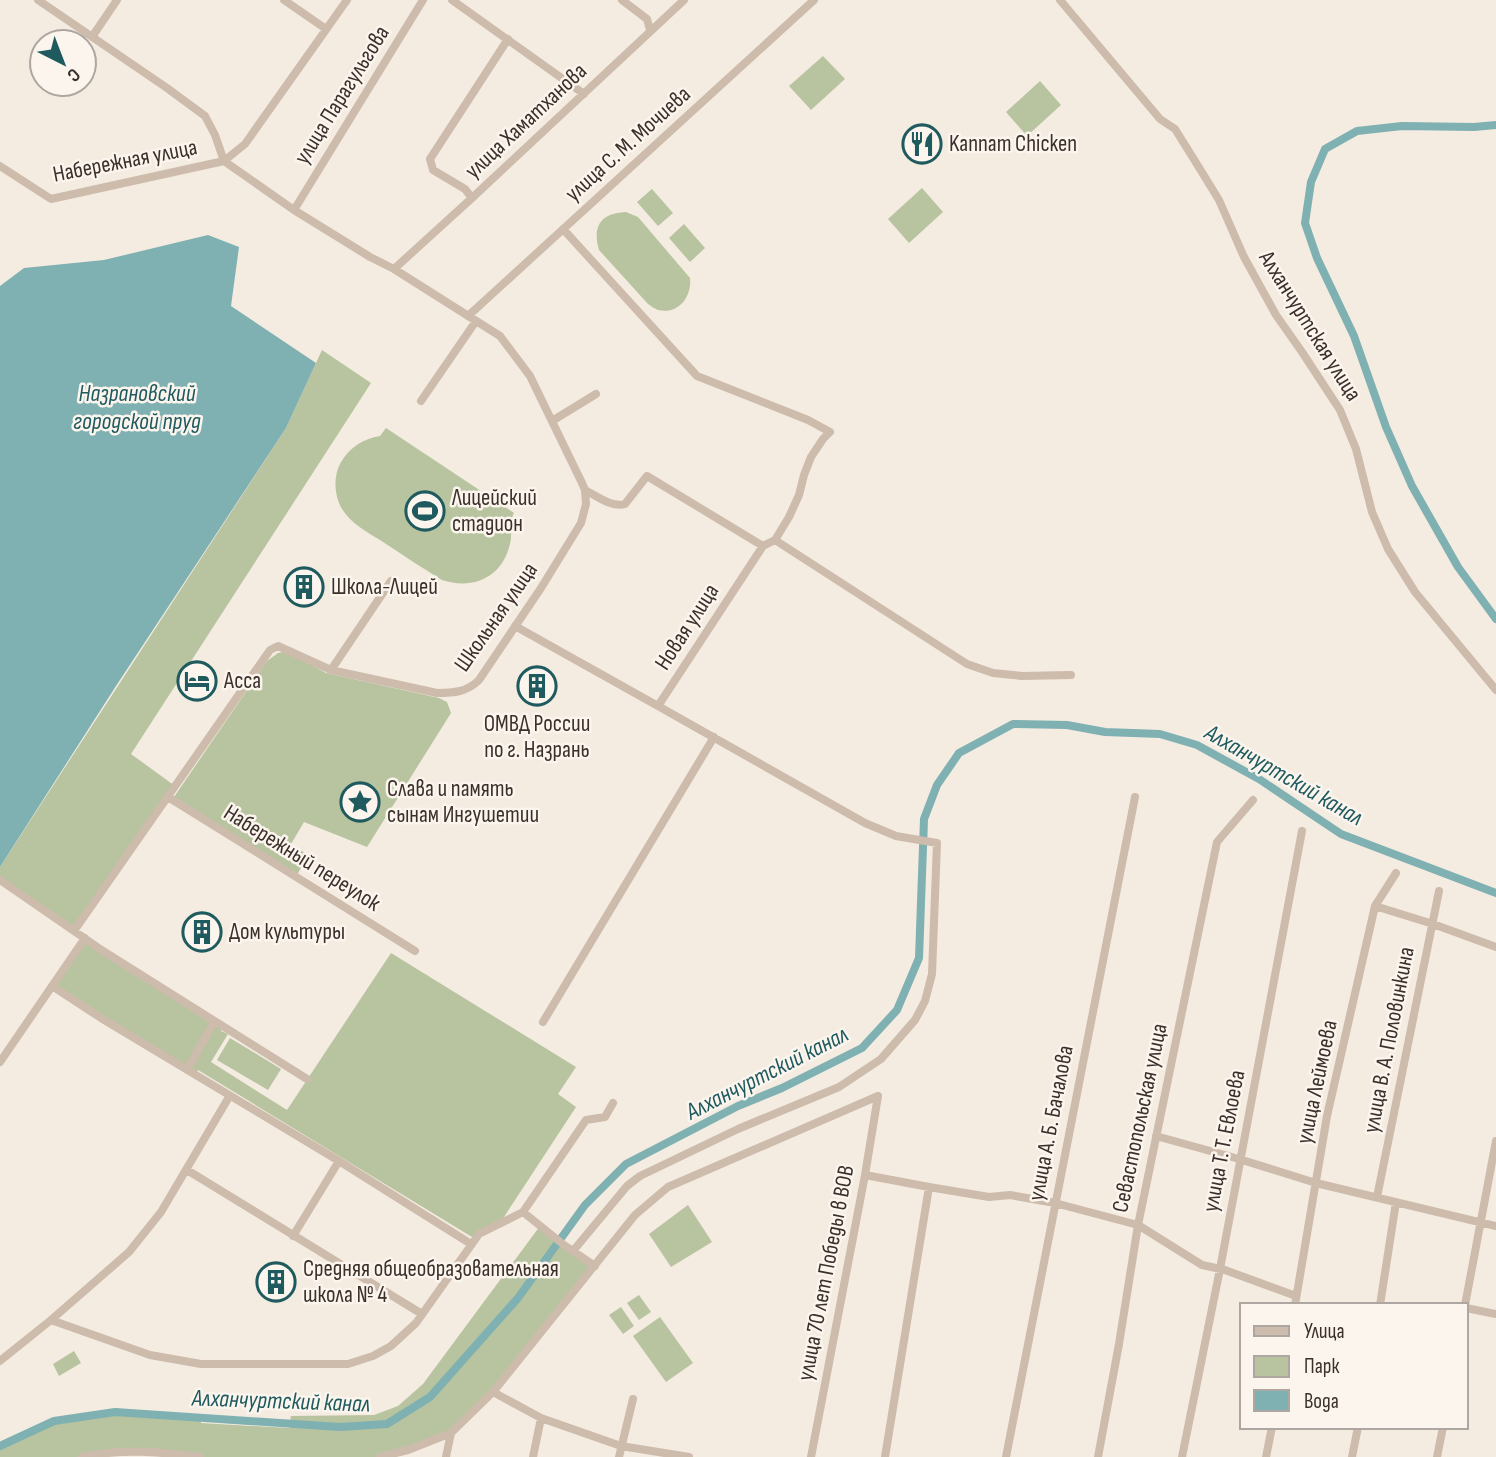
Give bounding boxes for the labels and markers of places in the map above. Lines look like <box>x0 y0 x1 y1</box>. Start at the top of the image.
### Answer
restaurant icon: Kannam Chicken <box>901 123 943 165</box>
place label: Kannam Chicken <box>949 130 1077 158</box>
place label: Лицейский стадион <box>451 484 537 538</box>
sports icon: Лицейский стадион <box>404 490 446 532</box>
building icon: Школа-Лицей <box>283 566 325 608</box>
place label: Школа-Лицей <box>331 573 438 601</box>
hotel icon: Асса <box>176 660 218 702</box>
building icon: ОМВД России по г. Назрань <box>516 665 558 707</box>
place label: Асса <box>223 667 261 695</box>
place label: ОМВД России по г. Назрань <box>484 710 590 764</box>
place label: Слава и память сынам Ингушетии <box>387 775 539 829</box>
place icon: Слава и память сынам Ингушетии <box>339 781 381 823</box>
building icon: Дом культуры <box>181 911 223 953</box>
place label: Дом культуры <box>229 918 345 946</box>
place label: Средняя общеобразовательная школа № 4 <box>303 1255 559 1309</box>
building icon: Средняя общеобразовательная школа № 4 <box>255 1261 297 1303</box>

